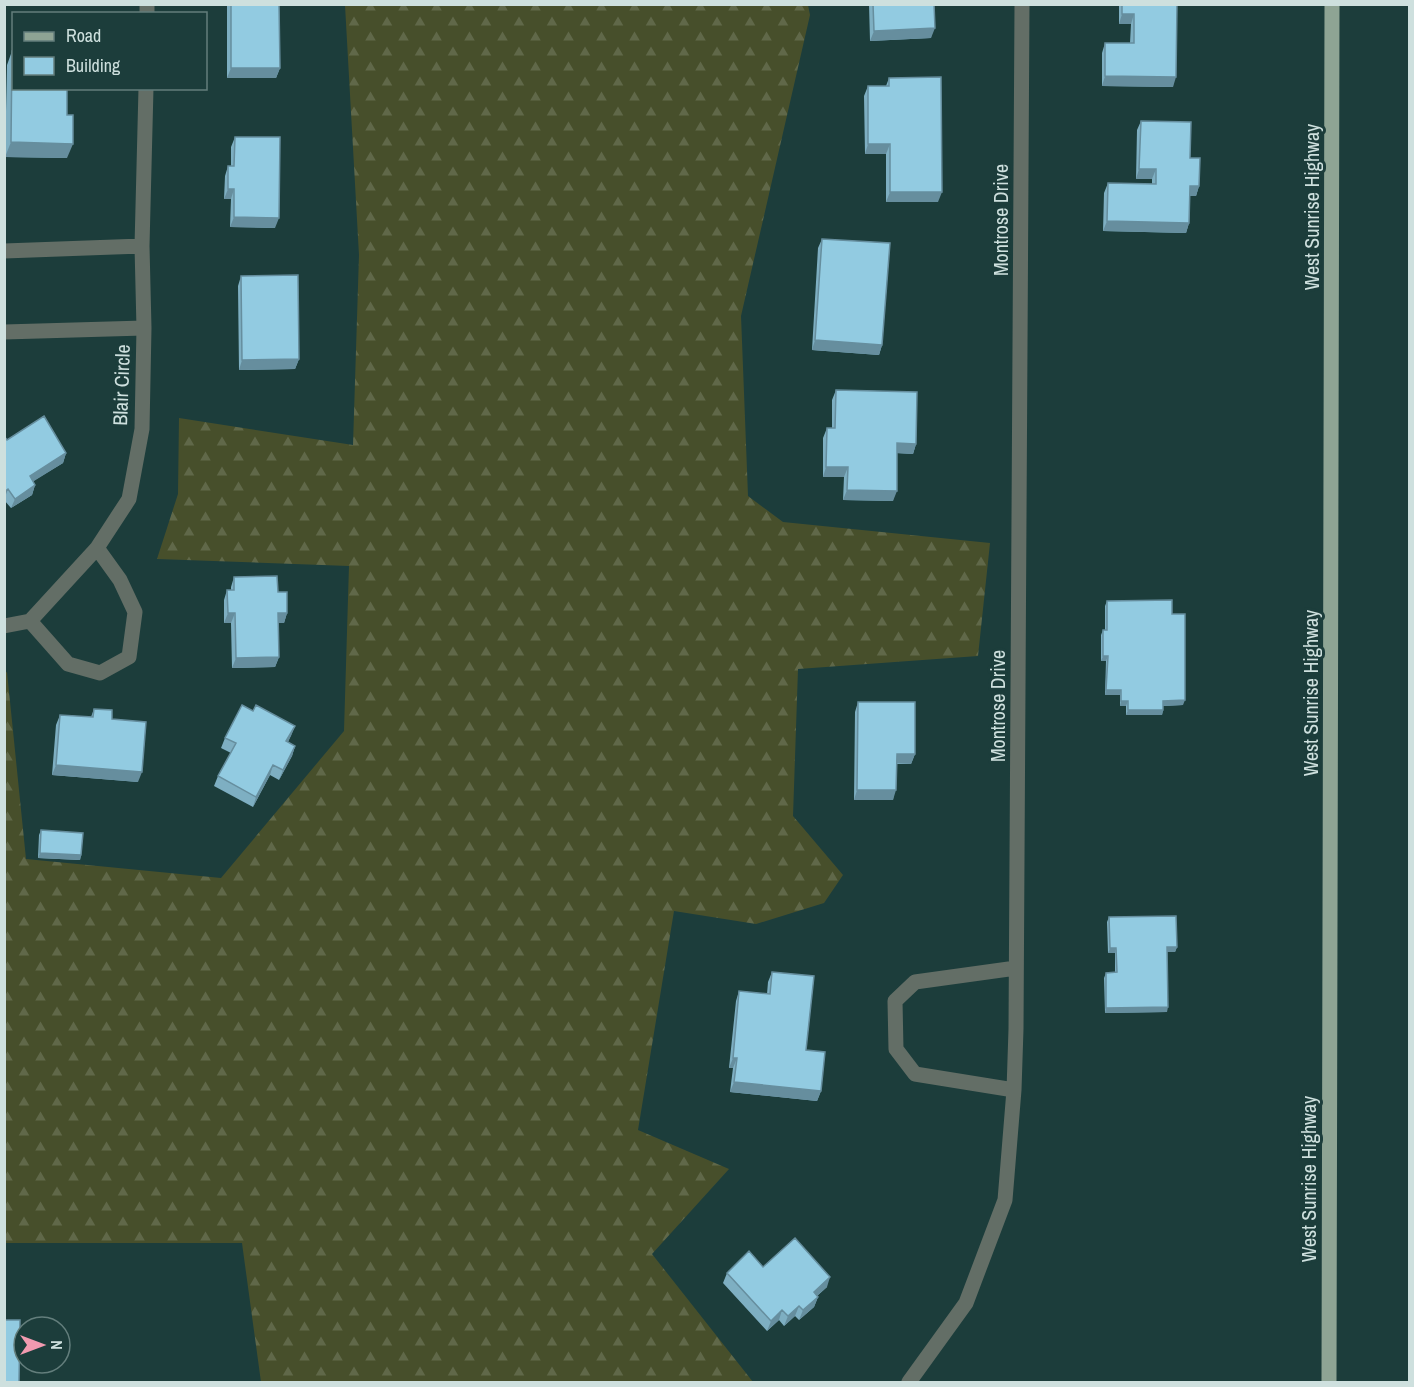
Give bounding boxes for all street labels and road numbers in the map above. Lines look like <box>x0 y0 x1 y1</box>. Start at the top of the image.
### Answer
street label: West Sunrise Highway <box>1298 123 1325 290</box>
street label: Montrose Drive <box>987 164 1014 276</box>
street label: Blair Circle <box>106 344 136 426</box>
street label: West Sunrise Highway <box>1297 609 1324 776</box>
street label: Montrose Drive <box>984 650 1011 762</box>
street label: West Sunrise Highway <box>1295 1095 1322 1262</box>

